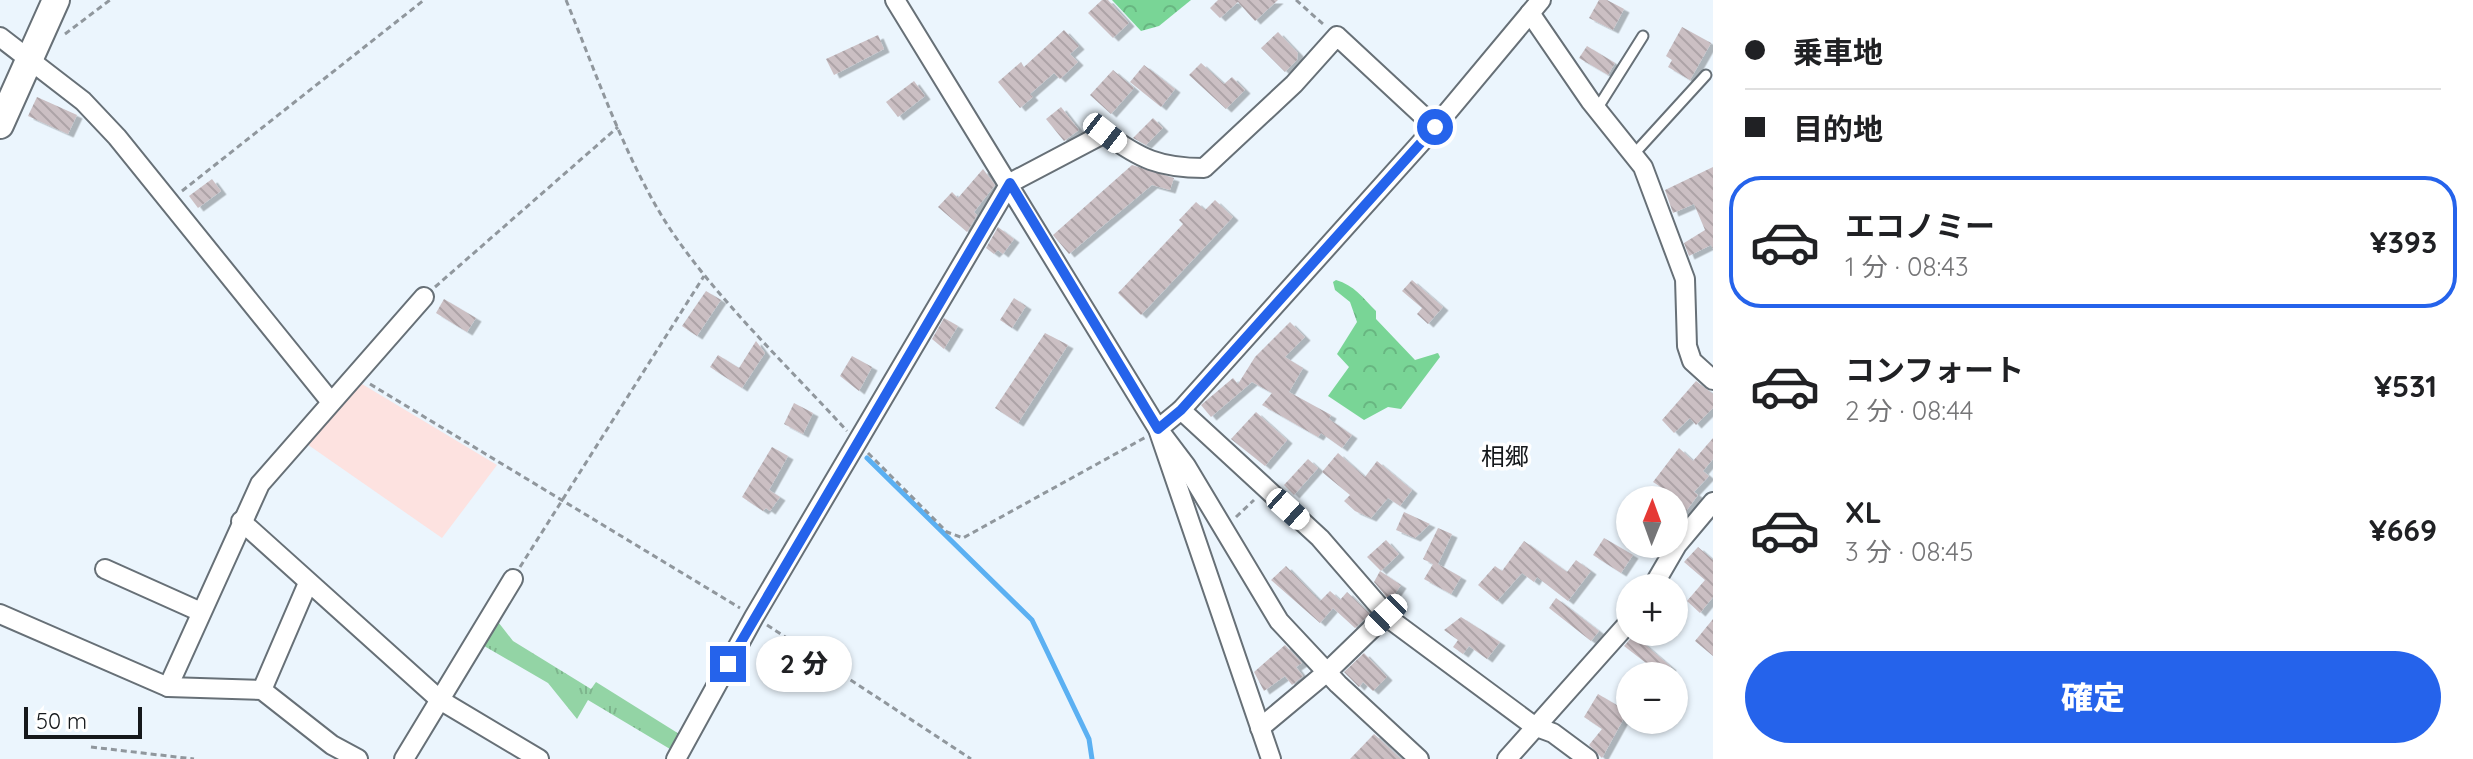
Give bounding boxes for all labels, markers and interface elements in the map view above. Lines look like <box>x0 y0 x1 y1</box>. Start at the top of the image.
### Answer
text: 乗車地 <box>1793 33 1883 71</box>
car <box>1079 109 1131 157</box>
route start <box>1417 109 1453 145</box>
text: 目的地 <box>1793 110 1883 148</box>
icon: car <box>1749 206 1821 278</box>
text: エコノミー <box>1845 207 1995 245</box>
text: ¥393 <box>2370 223 2437 261</box>
text: 1 分 · 08:43 <box>1845 250 1969 283</box>
icon: car <box>1749 350 1821 422</box>
text: コンフォート <box>1845 351 2024 389</box>
text: ¥531 <box>2374 367 2437 405</box>
text: 2 分 · 08:44 <box>1845 394 1974 427</box>
district label: 相郷 <box>1481 441 1529 471</box>
car <box>1262 484 1314 534</box>
north arrow <box>1616 486 1688 558</box>
map controls <box>1616 486 1688 734</box>
text: XL <box>1845 493 1882 531</box>
icon: car <box>1749 494 1821 566</box>
text: ¥669 <box>2369 511 2437 549</box>
text: 3 分 · 08:45 <box>1845 535 1973 568</box>
button: + <box>1616 574 1688 646</box>
car <box>1360 590 1412 640</box>
callout: 2 分 <box>756 636 852 692</box>
route end <box>710 646 746 682</box>
text: 2 分 <box>780 647 828 680</box>
button: 確定 <box>1745 651 2441 743</box>
button: − <box>1616 662 1688 734</box>
scale bar <box>24 703 142 739</box>
text: 50 m <box>36 707 87 735</box>

